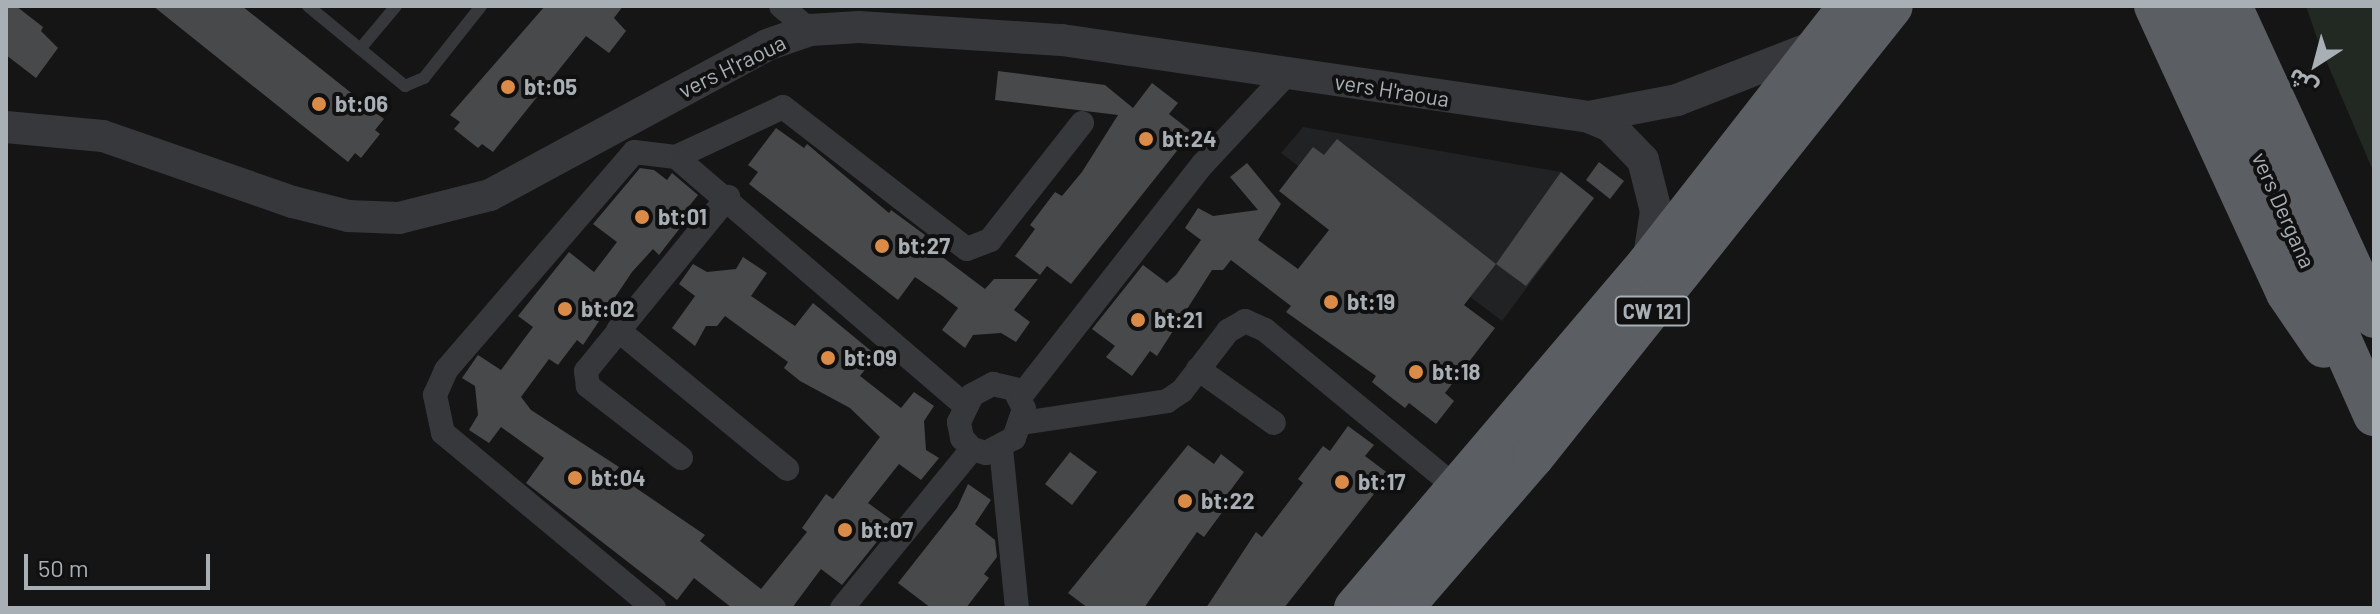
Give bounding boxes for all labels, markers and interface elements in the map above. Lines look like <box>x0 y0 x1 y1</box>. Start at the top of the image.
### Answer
north arrow <box>2276 24 2356 104</box>
street label: vers H'raoua <box>674 29 790 103</box>
text: ش <box>2282 64 2322 103</box>
street label: vers H'raoua <box>1333 68 1451 112</box>
place label: bt:05 <box>524 74 577 100</box>
marker: bt:05 <box>499 78 517 96</box>
place label: bt:06 <box>335 91 388 117</box>
marker: bt:06 <box>310 95 328 113</box>
place label: bt:24 <box>1162 126 1216 152</box>
marker: bt:24 <box>1137 130 1155 148</box>
street label: vers Dergana <box>2247 148 2321 272</box>
place label: bt:01 <box>658 204 707 230</box>
marker: bt:01 <box>633 208 651 226</box>
place label: bt:27 <box>898 233 950 259</box>
marker: bt:27 <box>873 237 891 255</box>
place label: bt:19 <box>1347 289 1395 315</box>
marker: bt:19 <box>1322 293 1340 311</box>
road number: CW 121 <box>1614 295 1690 327</box>
place label: bt:02 <box>581 296 635 322</box>
marker: bt:02 <box>556 300 574 318</box>
place label: bt:21 <box>1154 307 1203 333</box>
marker: bt:21 <box>1129 311 1147 329</box>
place label: bt:09 <box>844 345 897 371</box>
marker: bt:09 <box>819 349 837 367</box>
place label: bt:18 <box>1432 359 1481 385</box>
marker: bt:18 <box>1407 363 1425 381</box>
place label: bt:04 <box>591 465 646 491</box>
marker: bt:04 <box>566 469 584 487</box>
place label: bt:17 <box>1358 469 1406 495</box>
marker: bt:17 <box>1333 473 1351 491</box>
place label: bt:22 <box>1201 488 1254 514</box>
marker: bt:22 <box>1176 492 1194 510</box>
place label: bt:07 <box>861 517 913 543</box>
marker: bt:07 <box>836 521 854 539</box>
scale bar <box>28 538 214 588</box>
text: 50 m <box>38 553 89 582</box>

